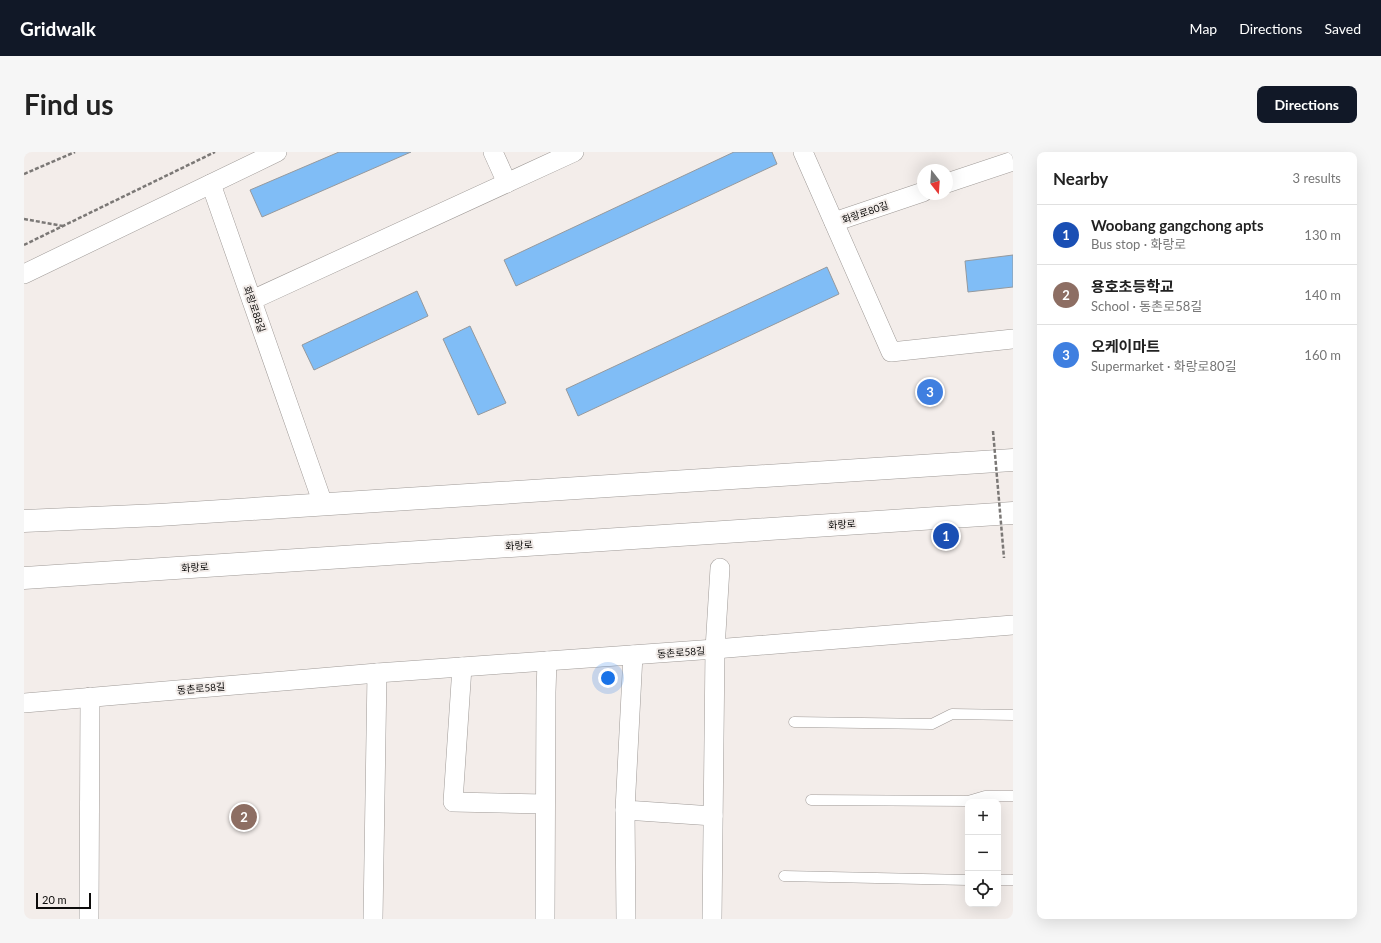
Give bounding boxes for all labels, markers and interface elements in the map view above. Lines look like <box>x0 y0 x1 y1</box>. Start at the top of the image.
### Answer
text: Gridwalk <box>20 17 96 40</box>
text: Map <box>1190 20 1217 37</box>
text: Directions <box>1239 20 1302 37</box>
text: Saved <box>1324 20 1361 37</box>
button: Directions <box>1257 86 1357 123</box>
text: Find us <box>24 87 114 121</box>
north arrow <box>917 164 953 200</box>
text: Nearby <box>1053 168 1108 189</box>
text: 3 results <box>1293 170 1341 186</box>
street label: 화랑로80길 <box>840 198 890 226</box>
text: Woobang gangchong apts <box>1091 216 1264 234</box>
text: 1 <box>1062 227 1070 243</box>
text: 130 m <box>1304 227 1341 243</box>
text: Bus stop · 화랑로 <box>1091 236 1186 252</box>
text: 용호초등학교 <box>1091 277 1174 295</box>
street label: 화랑로88길 <box>241 284 269 334</box>
text: 2 <box>1062 287 1070 303</box>
text: 140 m <box>1304 287 1341 303</box>
text: School · 동촌로58길 <box>1091 298 1202 314</box>
text: 오케이마트 <box>1091 337 1160 355</box>
text: 3 <box>1062 347 1070 363</box>
text: 160 m <box>1304 347 1341 363</box>
text: Supermarket · 화랑로80길 <box>1091 358 1237 374</box>
pin: 3 <box>917 377 943 407</box>
street label: 화랑로 <box>828 517 856 531</box>
pin: 1 <box>933 521 959 551</box>
street label: 화랑로 <box>505 538 533 552</box>
street label: 화랑로 <box>181 560 209 574</box>
street label: 동촌로58길 <box>656 644 706 660</box>
your location <box>598 668 618 688</box>
street label: 동촌로58길 <box>176 680 226 696</box>
map controls <box>965 799 1001 907</box>
button: + <box>965 799 1001 835</box>
pin: 2 <box>231 802 257 832</box>
button: − <box>965 835 1001 871</box>
button: locate <box>965 871 1001 907</box>
scale bar <box>36 891 91 910</box>
text: 20 m <box>42 893 67 906</box>

